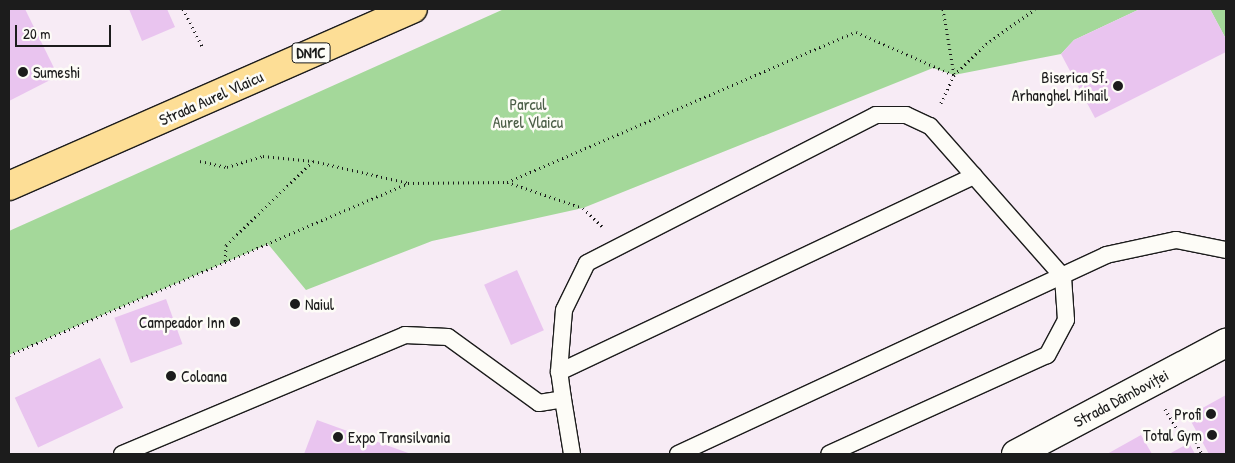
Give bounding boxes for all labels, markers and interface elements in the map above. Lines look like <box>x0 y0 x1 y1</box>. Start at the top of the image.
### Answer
scale bar <box>18 15 114 47</box>
text: 20 m <box>23 23 50 44</box>
road number: DN1C <box>291 40 331 66</box>
place label: Sumeshi <box>33 62 80 82</box>
marker: Sumeshi <box>17 66 29 78</box>
street label: Strada Aurel Vlaicu <box>156 66 266 130</box>
place label: Biserica Sf. Arhanghel Mihail <box>1012 67 1108 105</box>
marker: Biserica Sf. Arhanghel Mihail <box>1112 80 1124 92</box>
park label: Parcul Aurel Vlaicu <box>493 94 563 132</box>
place label: Naiul <box>305 294 334 314</box>
marker: Naiul <box>289 298 301 310</box>
place label: Campeador Inn <box>139 312 225 332</box>
marker: Campeador Inn <box>229 316 241 328</box>
street label: Strada Dâmboviței <box>1070 365 1172 431</box>
place label: Coloana <box>181 366 227 386</box>
marker: Coloana <box>165 370 177 382</box>
place label: Profi <box>1174 404 1201 424</box>
marker: Profi <box>1205 408 1217 420</box>
place label: Total Gym <box>1143 425 1202 445</box>
place label: Expo Transilvania <box>348 427 450 447</box>
marker: Total Gym <box>1206 429 1218 441</box>
marker: Expo Transilvania <box>332 431 344 443</box>

